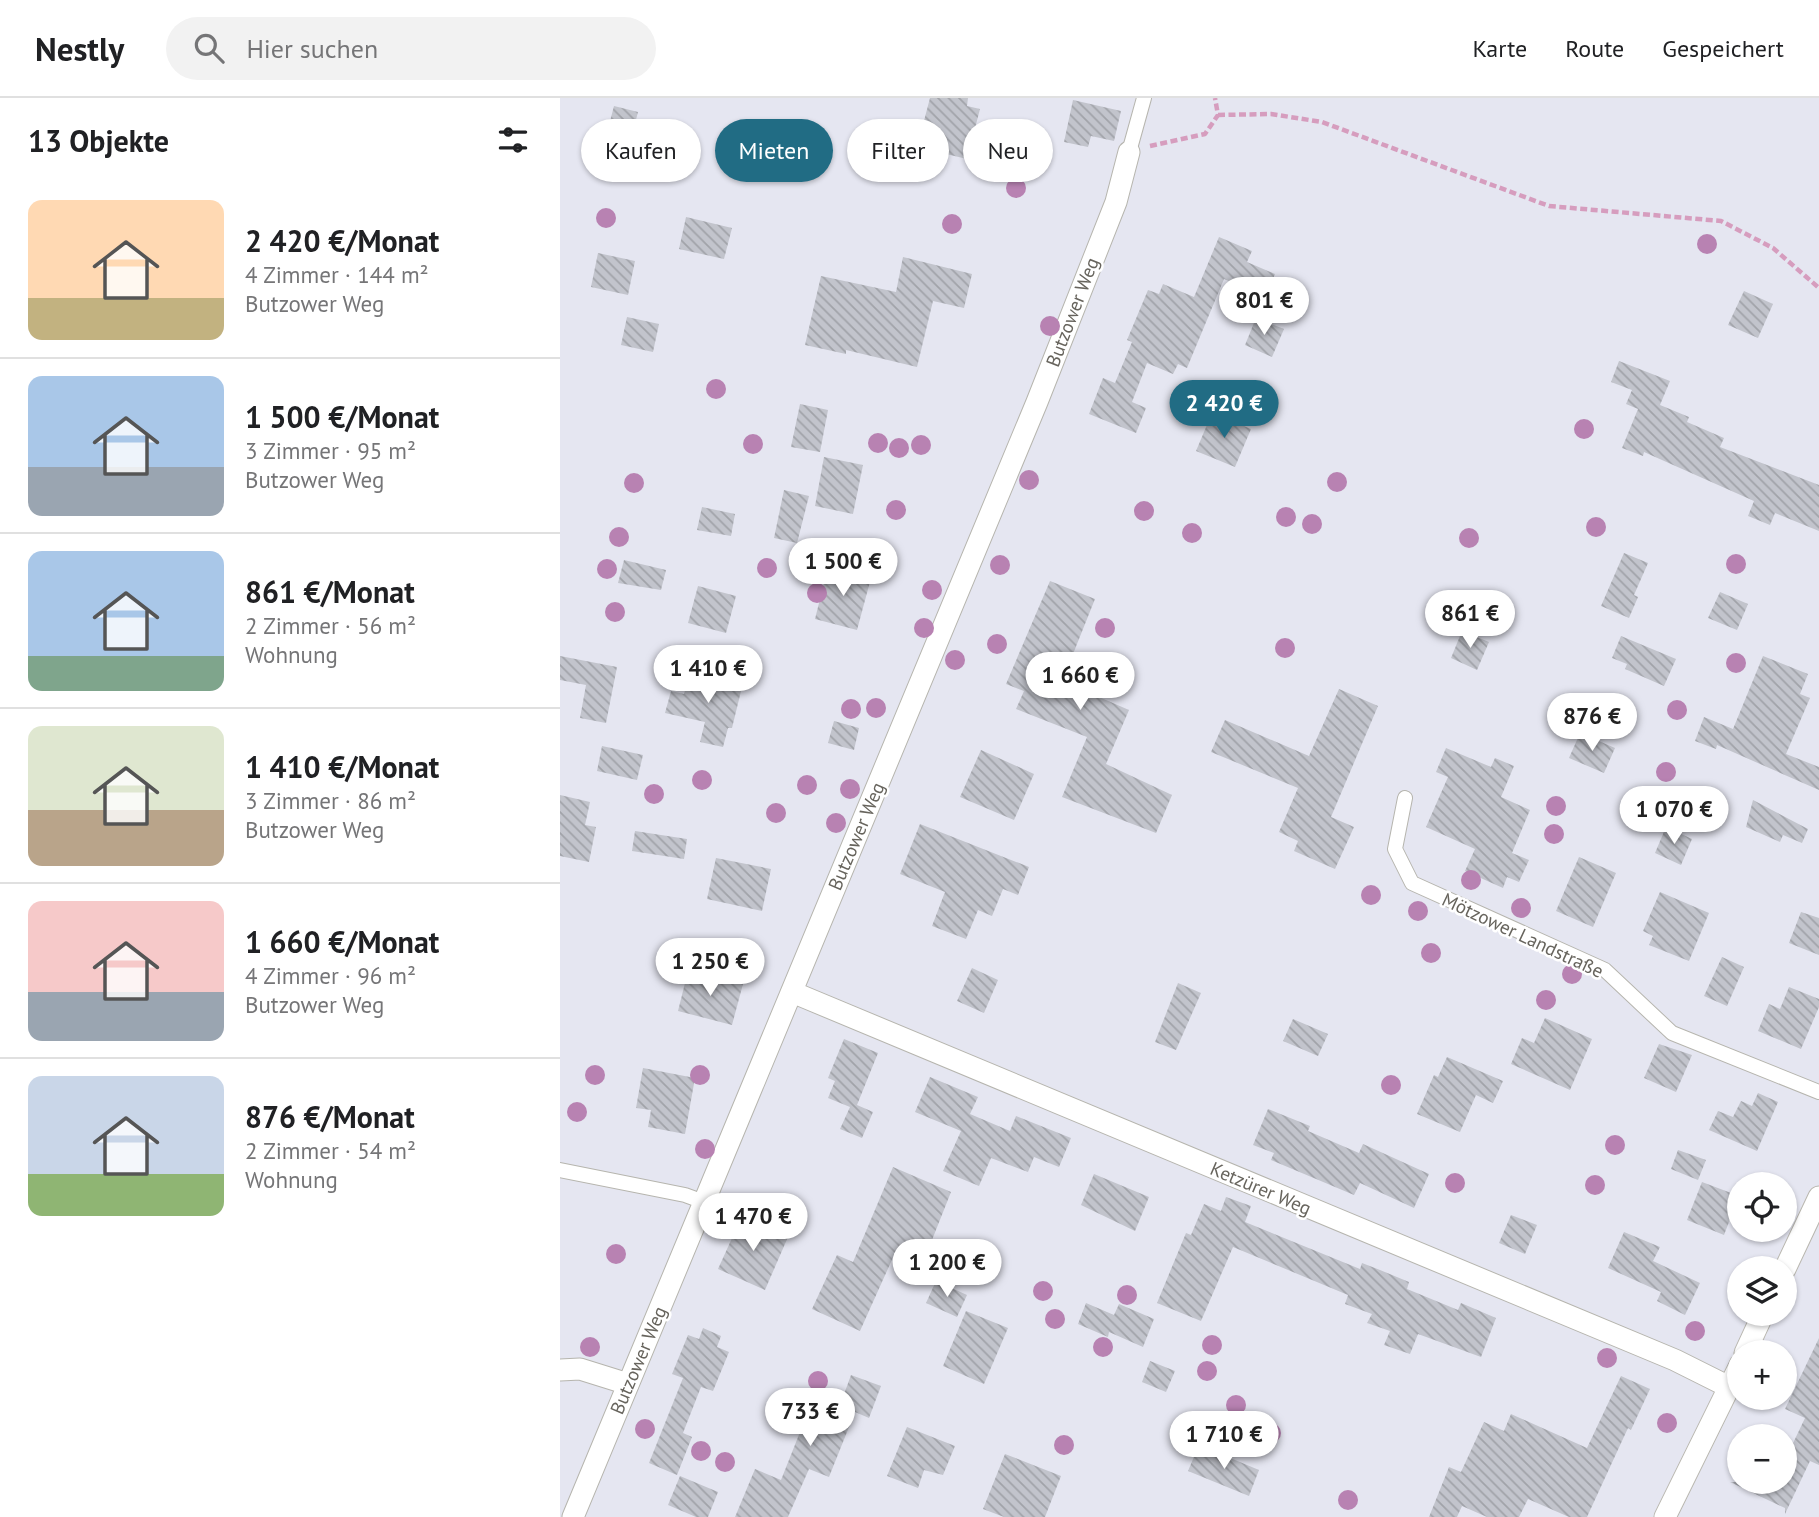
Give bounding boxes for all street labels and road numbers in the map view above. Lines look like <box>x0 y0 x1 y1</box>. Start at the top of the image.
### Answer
street label: Butzower Weg <box>1040 254 1104 370</box>
street label: Butzower Weg <box>822 778 890 894</box>
street label: Mötzower Landstraße <box>1438 887 1608 983</box>
street label: Ketzürer Weg <box>1207 1156 1315 1220</box>
street label: Butzower Weg <box>604 1302 672 1418</box>

